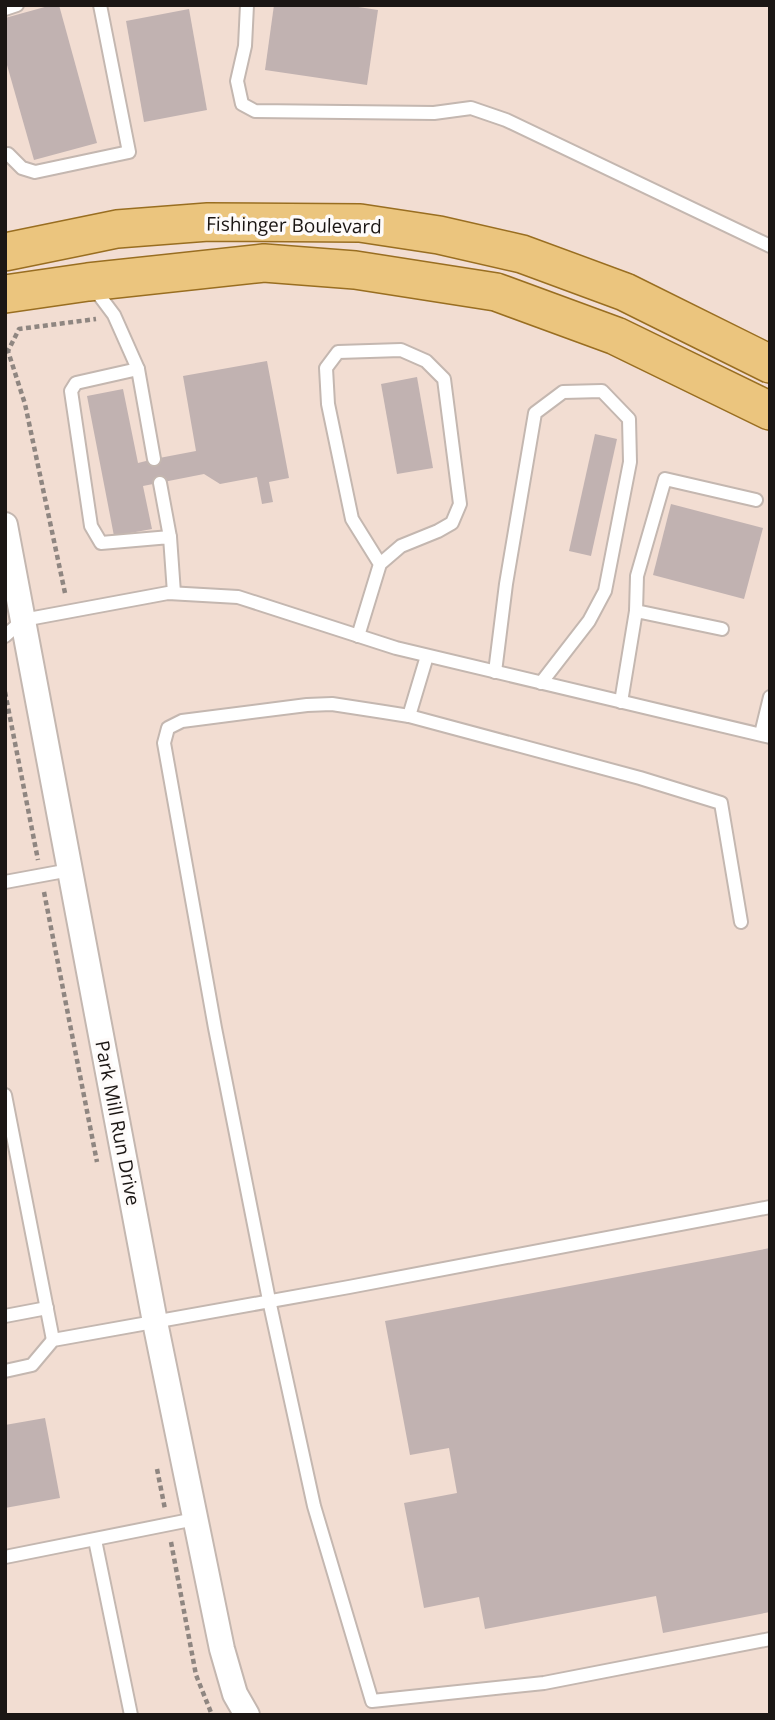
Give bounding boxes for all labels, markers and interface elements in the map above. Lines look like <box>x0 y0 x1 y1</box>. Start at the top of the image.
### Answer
street label: Fishinger Boulevard <box>206 210 382 240</box>
street label: Park Mill Run Drive <box>89 1038 147 1208</box>

